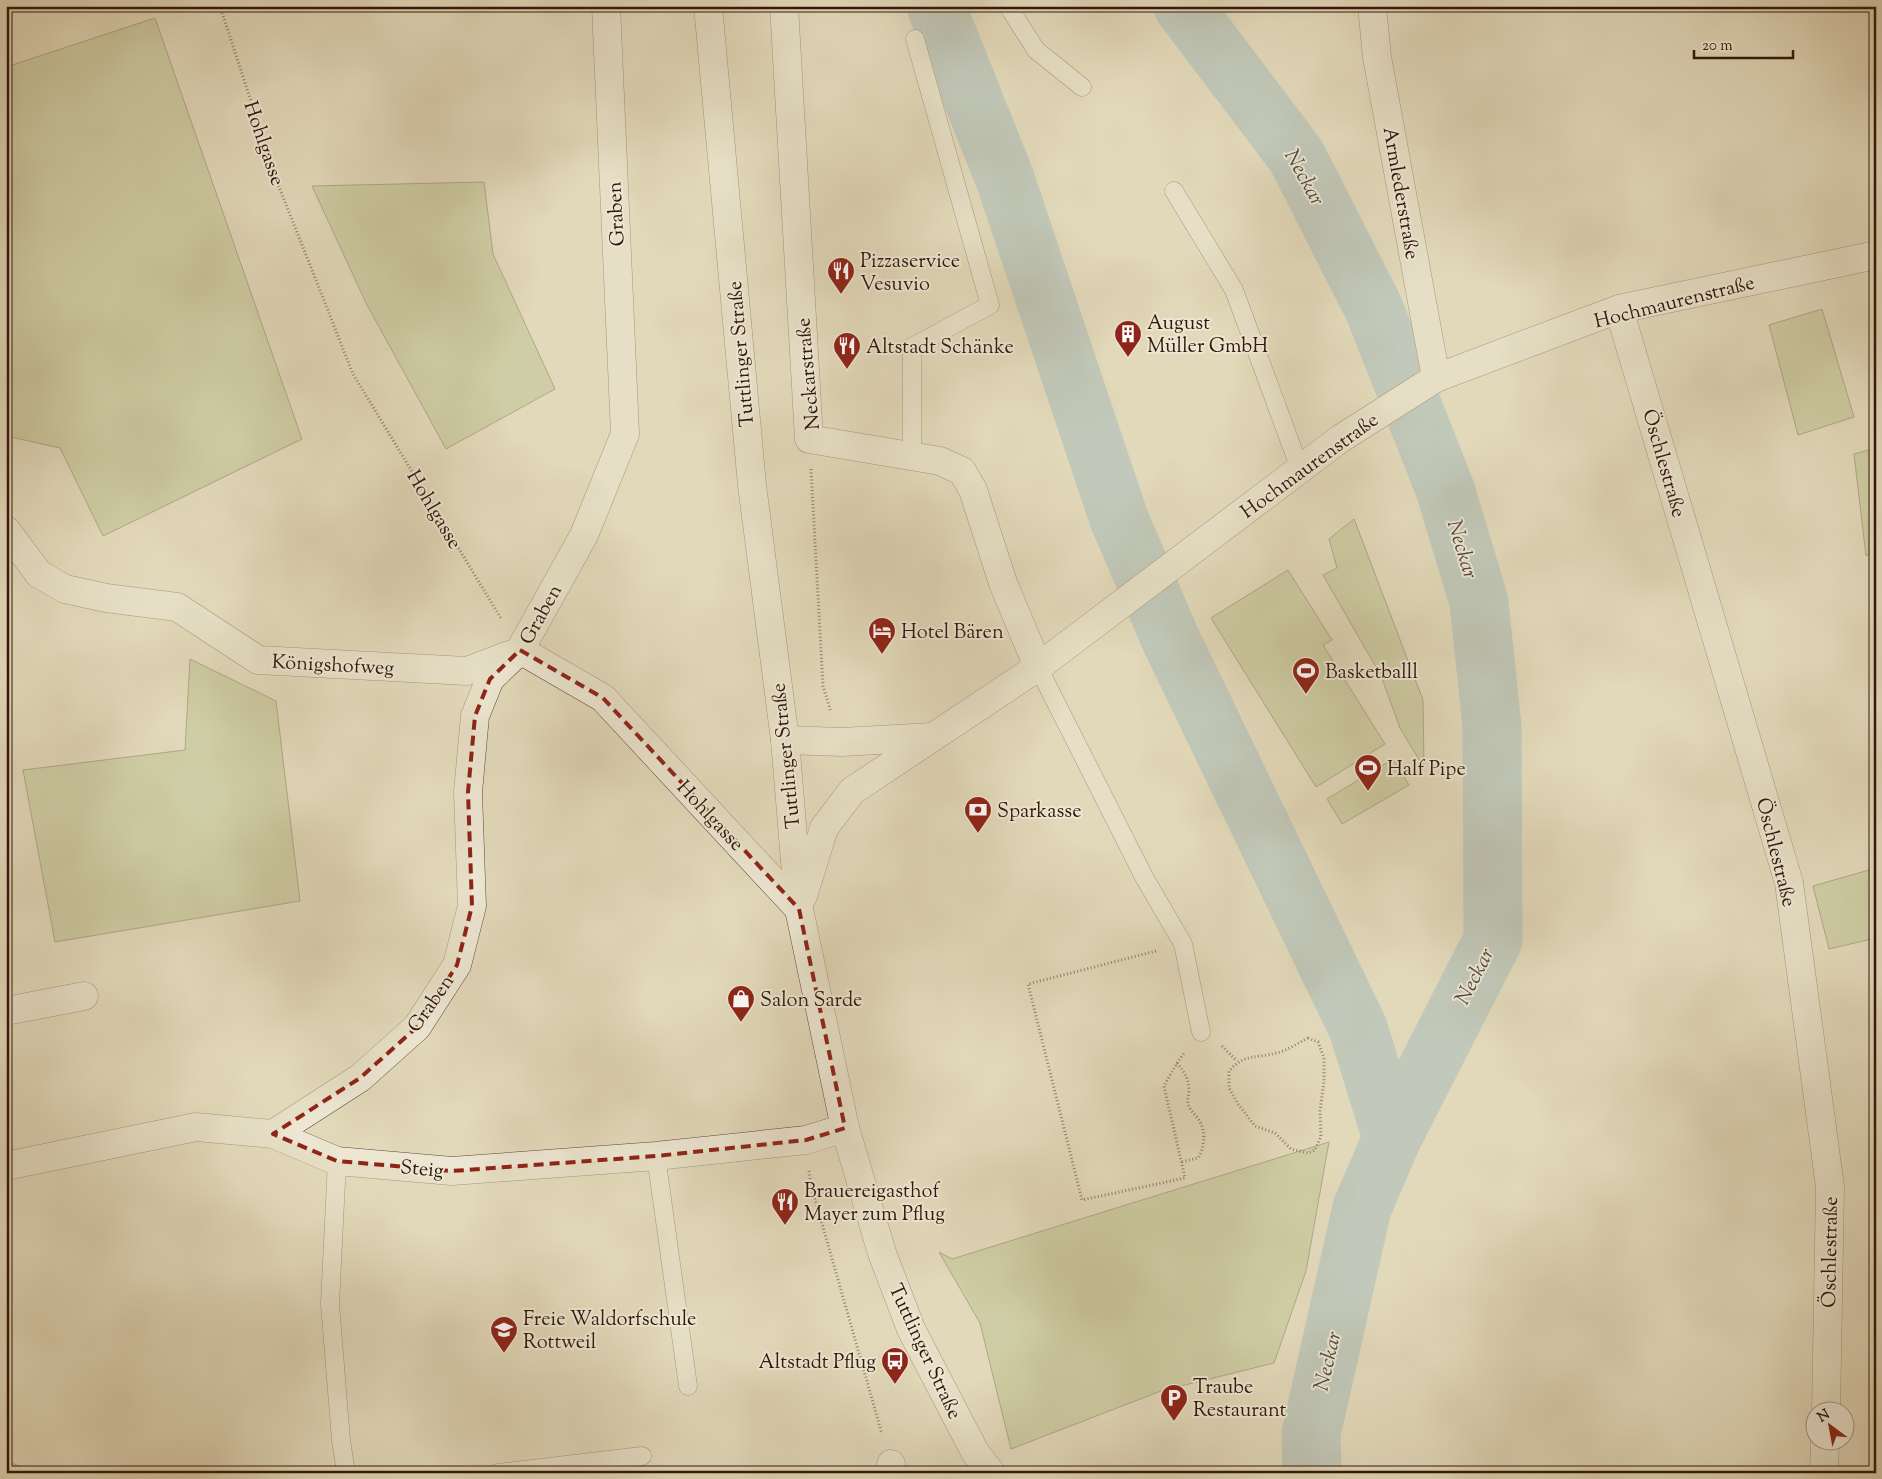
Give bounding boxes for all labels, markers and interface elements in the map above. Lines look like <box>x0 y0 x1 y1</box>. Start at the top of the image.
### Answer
scale bar <box>1694 28 1793 60</box>
text: 20 m <box>1702 36 1733 57</box>
street label: Hohlgasse <box>235 98 291 190</box>
street label: Armlederstraße <box>1374 125 1425 262</box>
water label: Neckar <box>1276 144 1331 212</box>
street label: Graben <box>601 180 634 247</box>
place label: Pizzaservice Vesuvio <box>860 248 960 300</box>
restaurant icon: Pizzaservice Vesuvio <box>826 256 856 295</box>
street label: Hochmaurenstraße <box>1591 269 1758 337</box>
street label: Tuttlinger Straße <box>722 280 763 428</box>
place label: August Müller GmbH <box>1147 310 1268 362</box>
street label: Neckarstraße <box>790 316 829 431</box>
building icon: August Müller GmbH <box>1113 319 1143 358</box>
restaurant icon: Altstadt Schänke <box>832 331 862 370</box>
place label: Altstadt Schänke <box>866 334 1014 363</box>
street label: Öschlestraße <box>1633 406 1693 521</box>
street label: Hochmaurenstraße <box>1235 407 1385 527</box>
street label: Hohlgasse <box>398 465 468 555</box>
water label: Neckar <box>1438 516 1484 583</box>
street label: Graben <box>514 580 571 651</box>
hotel icon: Hotel Bären <box>867 616 897 655</box>
place label: Hotel Bären <box>901 619 1004 648</box>
street label: Königshofweg <box>271 649 395 684</box>
sports icon: Basketballl <box>1291 656 1321 695</box>
place label: Basketballl <box>1325 659 1418 688</box>
street label: Tuttlinger Straße <box>765 681 810 830</box>
sports icon: Half Pipe <box>1353 753 1383 792</box>
place label: Half Pipe <box>1387 756 1466 785</box>
street label: Hohlgasse <box>669 775 750 859</box>
bank icon: Sparkasse <box>963 795 993 834</box>
street label: Öschlestraße <box>1747 795 1803 910</box>
place label: Sparkasse <box>997 798 1082 827</box>
water label: Neckar <box>1449 943 1503 1011</box>
street label: Graben <box>402 969 463 1039</box>
shop icon: Salon Sarde <box>726 984 756 1023</box>
place label: Salon Sarde <box>760 987 862 1016</box>
street label: Steig <box>399 1154 445 1187</box>
place label: Brauereigasthof Mayer zum Pflug <box>804 1178 945 1230</box>
restaurant icon: Brauereigasthof Mayer zum Pflug <box>770 1187 800 1226</box>
street label: Öschlestraße <box>1815 1196 1847 1308</box>
street label: Tuttlinger Straße <box>880 1280 968 1425</box>
place label: Freie Waldorfschule Rottweil <box>523 1306 696 1358</box>
school or university icon: Freie Waldorfschule Rottweil <box>489 1315 519 1354</box>
water label: Neckar <box>1308 1328 1350 1394</box>
bus stop icon: Altstadt Pflug <box>880 1346 910 1385</box>
place label: Altstadt Pflug <box>759 1349 876 1378</box>
place label: Traube Restaurant <box>1193 1374 1287 1426</box>
parking icon: Traube Restaurant <box>1159 1383 1189 1422</box>
north arrow <box>1804 1402 1854 1452</box>
text: N <box>1814 1405 1834 1428</box>

